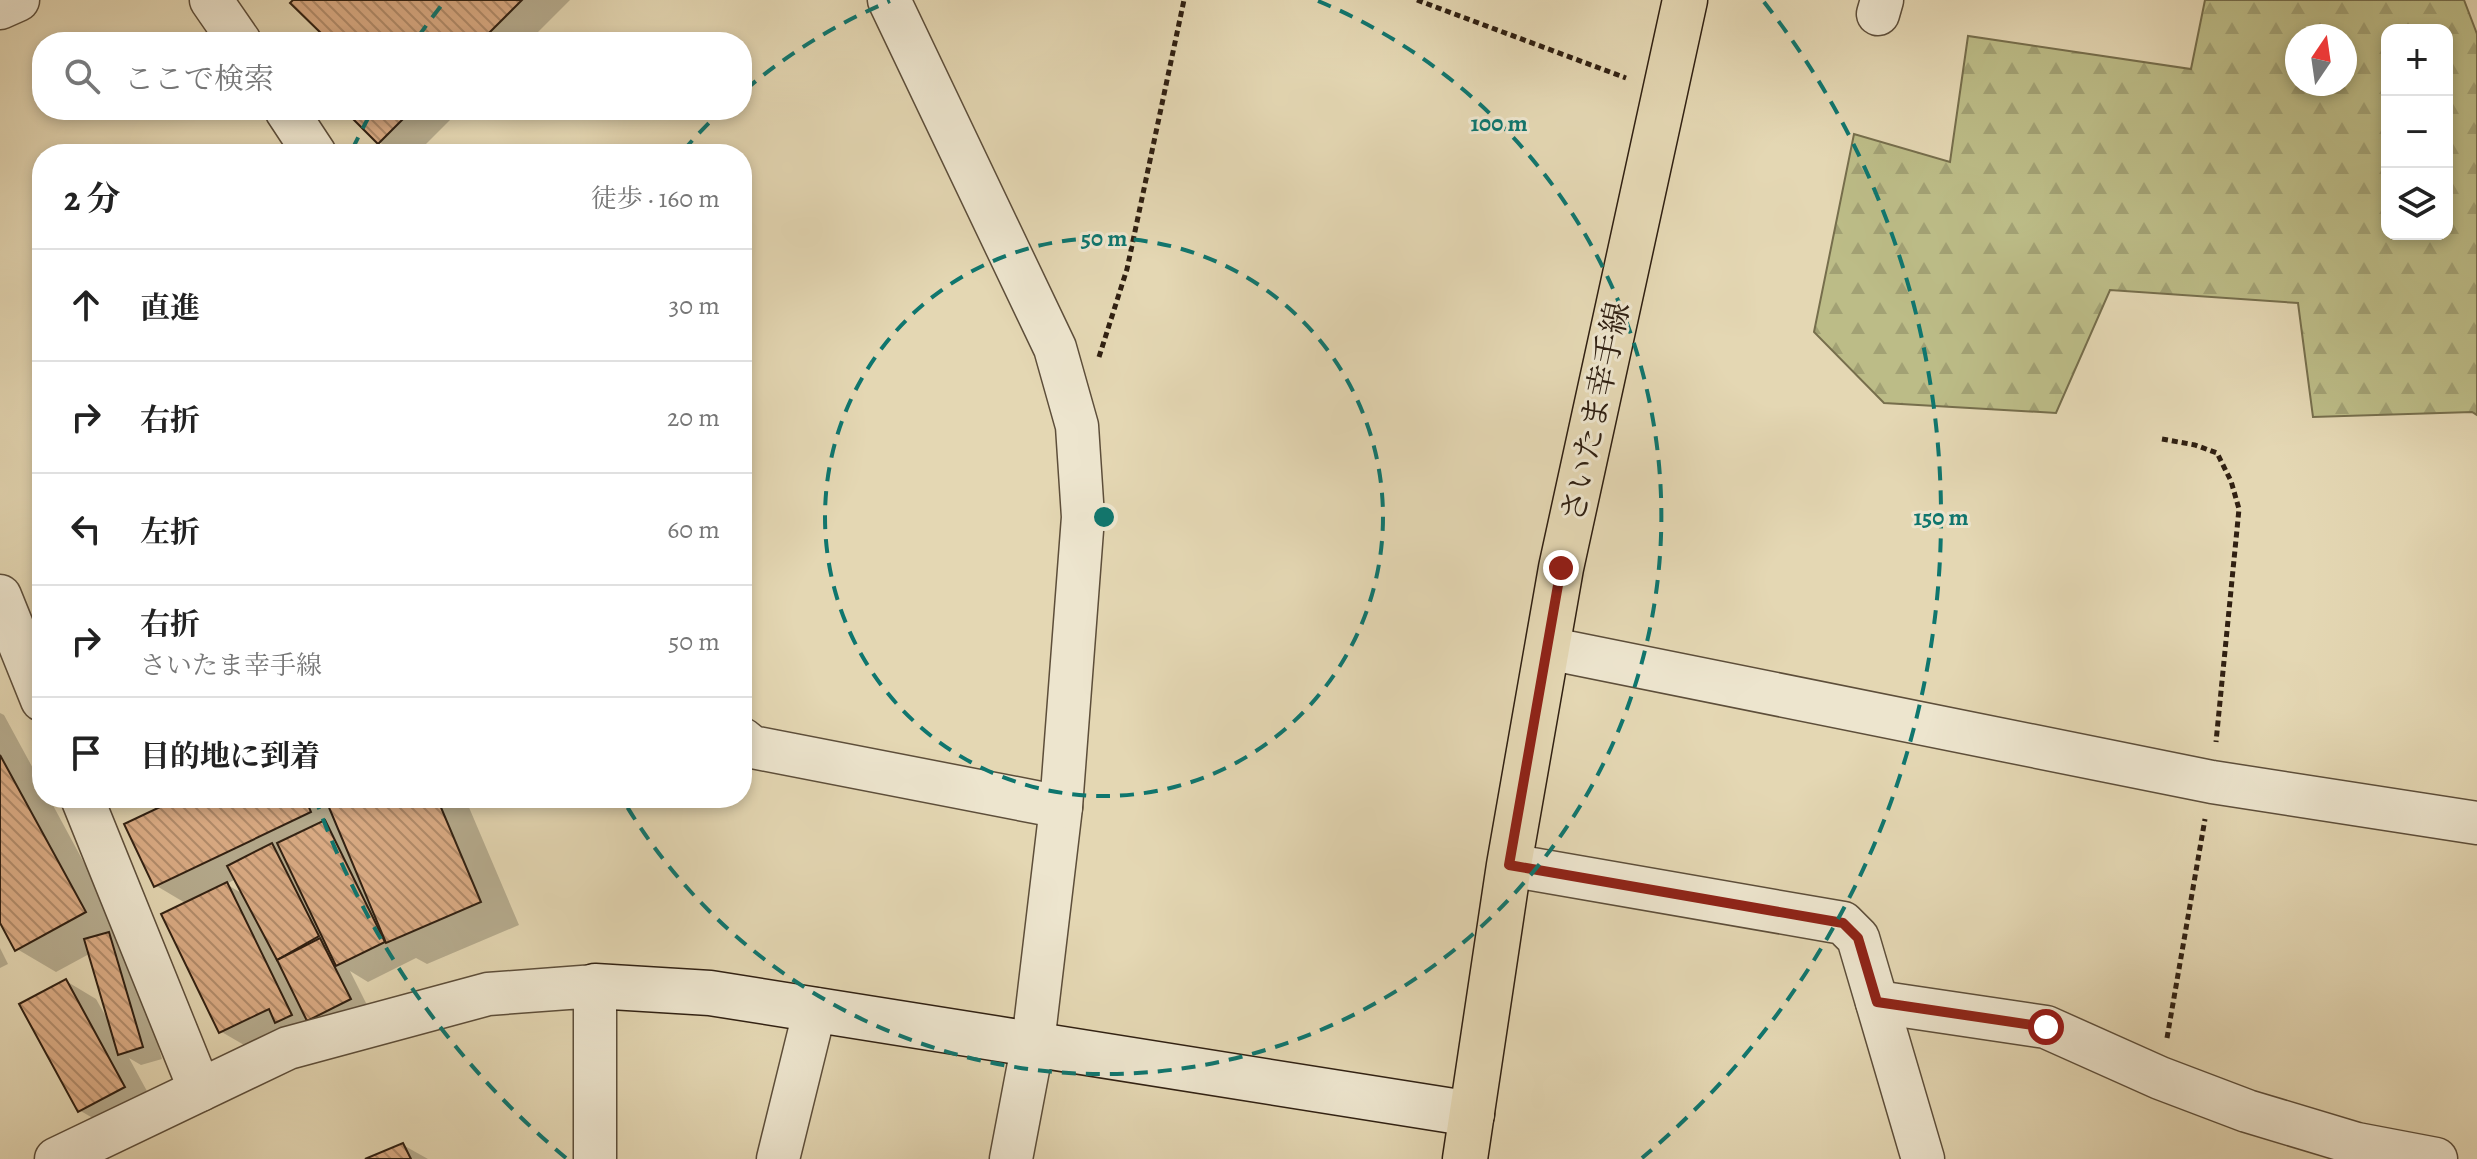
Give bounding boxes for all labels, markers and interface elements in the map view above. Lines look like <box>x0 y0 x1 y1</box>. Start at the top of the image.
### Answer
north arrow <box>2285 24 2357 96</box>
map controls <box>2381 24 2453 240</box>
button: + <box>2381 24 2453 96</box>
search box <box>32 32 752 120</box>
icon: search <box>60 54 104 98</box>
text: ここで検索 <box>124 59 274 99</box>
button: − <box>2381 96 2453 168</box>
text: 100 m <box>1470 107 1528 139</box>
button: layers <box>2381 168 2453 240</box>
text: 2 分 <box>64 175 120 222</box>
text: 徒歩 · 160 m <box>591 181 720 216</box>
text: 50 m <box>1081 222 1127 254</box>
icon: ahead <box>64 283 108 327</box>
text: 直進 <box>140 288 200 328</box>
text: 30 m <box>669 288 720 323</box>
street label: さいたま幸手線 <box>1550 298 1640 526</box>
icon: right <box>64 395 108 439</box>
text: 右折 <box>140 400 200 440</box>
text: 20 m <box>667 400 720 435</box>
text: 150 m <box>1913 501 1969 533</box>
centre of rings <box>1090 503 1118 531</box>
icon: left <box>64 507 108 551</box>
text: 左折 <box>140 512 200 552</box>
text: 60 m <box>667 512 720 547</box>
route end <box>1543 550 1579 586</box>
text: 右折 <box>140 604 200 644</box>
icon: right <box>64 619 108 663</box>
text: 50 m <box>668 624 720 659</box>
text: さいたま幸手線 <box>140 648 322 683</box>
icon: arrive <box>64 731 108 775</box>
text: 目的地に到着 <box>140 736 320 776</box>
route start <box>2028 1009 2064 1045</box>

